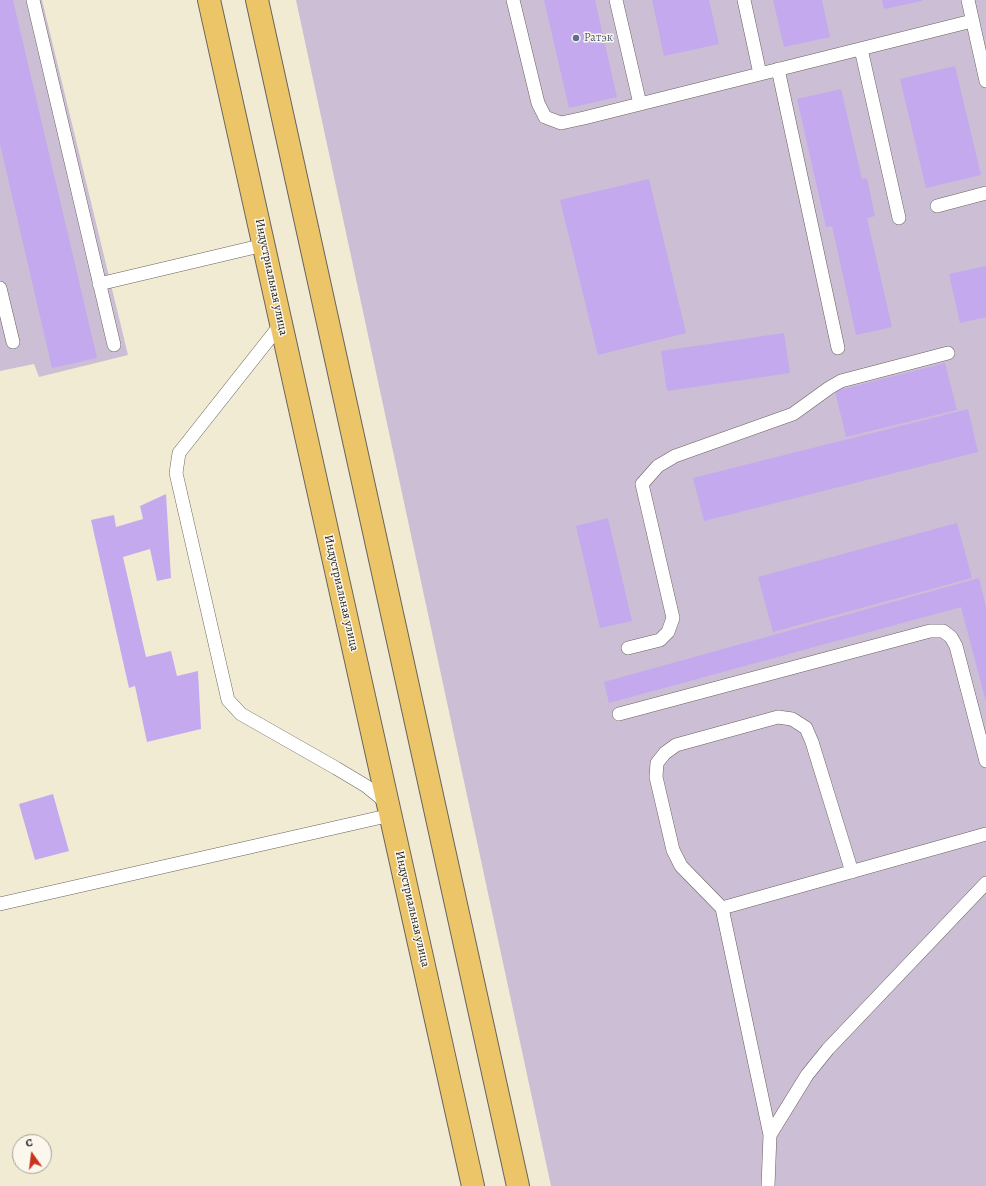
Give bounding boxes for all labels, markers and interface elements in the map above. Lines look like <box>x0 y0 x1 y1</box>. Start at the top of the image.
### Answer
place label: Ратэк <box>584 31 613 45</box>
marker: Ратэк <box>571 33 581 43</box>
street label: Индустриальная улица <box>252 217 290 337</box>
street label: Индустриальная улица <box>321 533 361 653</box>
street label: Индустриальная улица <box>392 849 432 969</box>
north arrow <box>12 1134 52 1174</box>
text: С <box>24 1135 34 1151</box>

